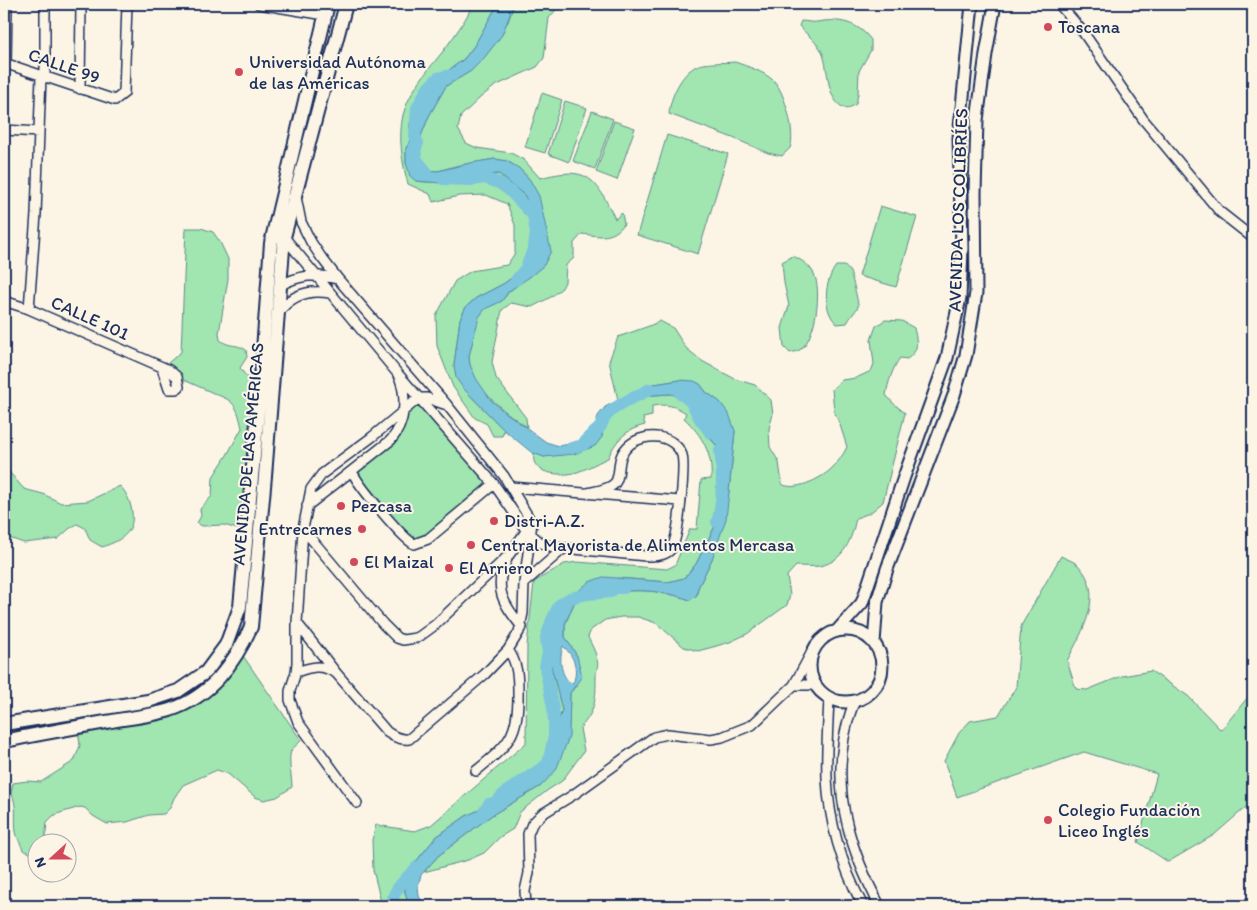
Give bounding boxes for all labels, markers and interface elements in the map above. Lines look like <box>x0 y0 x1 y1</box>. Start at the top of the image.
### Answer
place label: Toscana <box>1058 16 1121 38</box>
marker: Toscana <box>1042 21 1054 33</box>
street label: CALLE 99 <box>25 44 103 88</box>
place label: Universidad Autónoma de las Américas <box>249 51 426 94</box>
marker: Universidad Autónoma de las Américas <box>233 66 245 78</box>
street label: AVENIDA LOS COLIBRÍES <box>943 108 973 312</box>
street label: CALLE 101 <box>48 291 132 345</box>
street label: AVENIDA DE LAS AMÉRICAS <box>227 342 269 566</box>
place label: Pezcasa <box>351 495 413 517</box>
marker: Pezcasa <box>335 500 347 512</box>
place label: Distri-A.Z. <box>504 510 585 532</box>
marker: Distri-A.Z. <box>488 515 500 527</box>
place label: Entrecarnes <box>259 518 352 540</box>
marker: Entrecarnes <box>356 523 368 535</box>
place label: Central Mayorista de Alimentos Mercasa <box>481 534 795 556</box>
marker: Central Mayorista de Alimentos Mercasa <box>465 539 477 551</box>
place label: El Maizal <box>364 551 434 573</box>
marker: El Maizal <box>348 556 360 568</box>
place label: El Arriero <box>459 557 533 579</box>
marker: El Arriero <box>443 562 455 574</box>
place label: Colegio Fundación Liceo Inglés <box>1058 799 1200 842</box>
marker: Colegio Fundación Liceo Inglés <box>1042 814 1054 826</box>
north arrow <box>28 832 78 882</box>
text: N <box>31 855 50 870</box>

